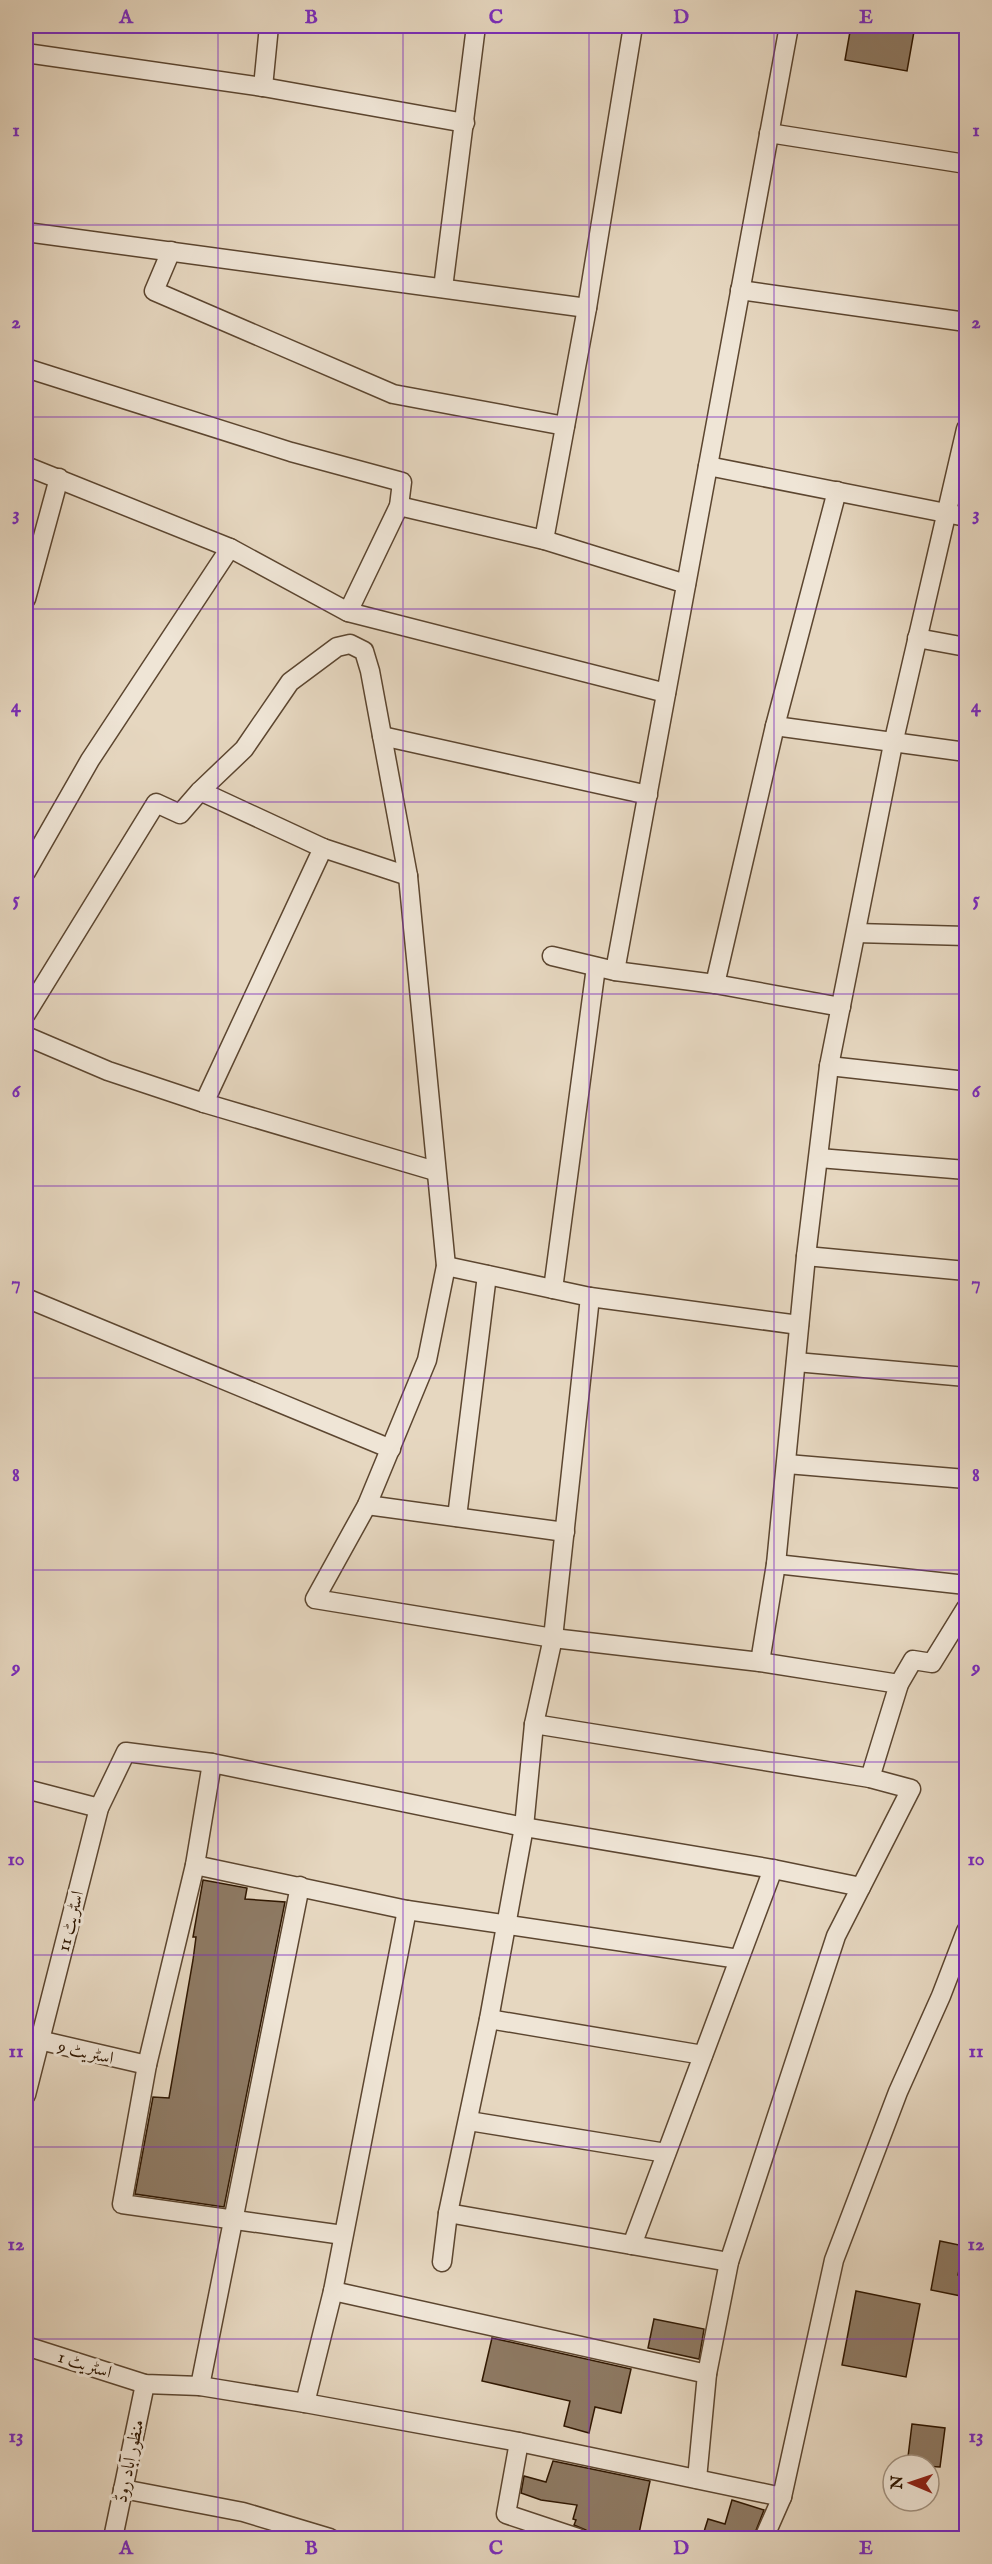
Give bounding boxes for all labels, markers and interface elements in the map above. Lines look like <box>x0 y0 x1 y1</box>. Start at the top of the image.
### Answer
text: A <box>118 5 134 30</box>
text: B <box>304 5 318 30</box>
text: C <box>489 5 503 30</box>
text: D <box>673 5 689 30</box>
text: E <box>859 5 873 30</box>
text: 1 <box>12 118 20 143</box>
text: 1 <box>972 118 980 143</box>
text: 2 <box>11 310 21 335</box>
text: 2 <box>971 310 981 335</box>
text: 3 <box>12 502 20 527</box>
text: 3 <box>972 502 980 527</box>
text: 4 <box>11 694 22 719</box>
text: 4 <box>971 694 982 719</box>
text: 5 <box>12 887 20 912</box>
text: 5 <box>972 887 980 912</box>
text: 6 <box>12 1079 22 1104</box>
text: 6 <box>972 1079 982 1104</box>
text: 7 <box>11 1271 21 1296</box>
text: 7 <box>971 1271 981 1296</box>
text: 8 <box>12 1463 20 1488</box>
text: 8 <box>972 1463 980 1488</box>
text: 9 <box>11 1655 21 1680</box>
text: 9 <box>971 1655 981 1680</box>
text: 10 <box>7 1847 25 1872</box>
text: 10 <box>967 1847 985 1872</box>
street label: اسٹریٹ 11 <box>53 1888 90 1954</box>
street label: اسٹریٹ 9 <box>55 2036 116 2071</box>
text: 11 <box>9 2039 23 2064</box>
text: 11 <box>969 2039 983 2064</box>
text: 12 <box>8 2232 25 2257</box>
text: 12 <box>968 2232 985 2257</box>
street label: اسٹریٹ 1 <box>55 2346 115 2385</box>
street label: منظور آباد روڈ <box>110 2418 151 2505</box>
text: 13 <box>9 2424 23 2449</box>
text: 13 <box>969 2424 983 2449</box>
north arrow <box>881 2453 941 2513</box>
text: N <box>888 2475 908 2491</box>
text: A <box>118 2536 134 2561</box>
text: B <box>304 2536 318 2561</box>
text: C <box>489 2536 503 2561</box>
text: D <box>673 2536 689 2561</box>
text: E <box>859 2536 873 2561</box>

